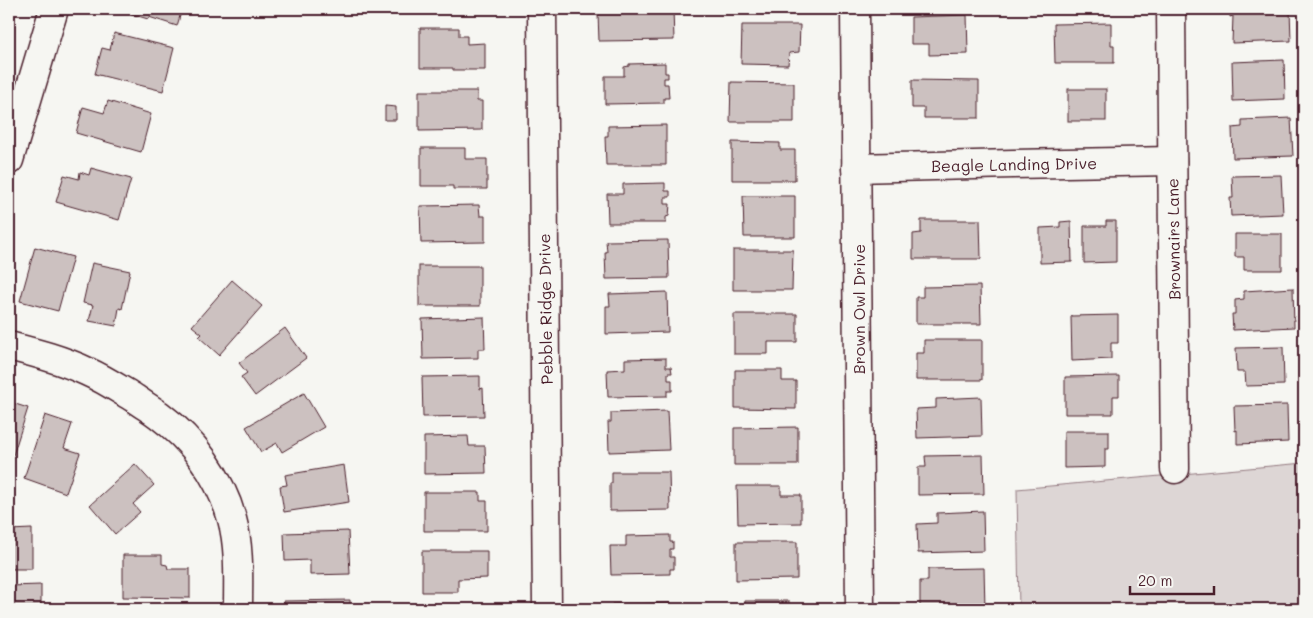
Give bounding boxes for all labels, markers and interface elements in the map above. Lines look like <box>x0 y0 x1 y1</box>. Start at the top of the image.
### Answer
street label: Beagle Landing Drive <box>931 152 1097 176</box>
street label: Brownairs Lane <box>1161 178 1185 300</box>
street label: Pebble Ridge Drive <box>533 233 557 385</box>
street label: Brown Owl Drive <box>848 244 869 374</box>
scale bar <box>1130 563 1214 595</box>
text: 20 m <box>1138 570 1172 590</box>

